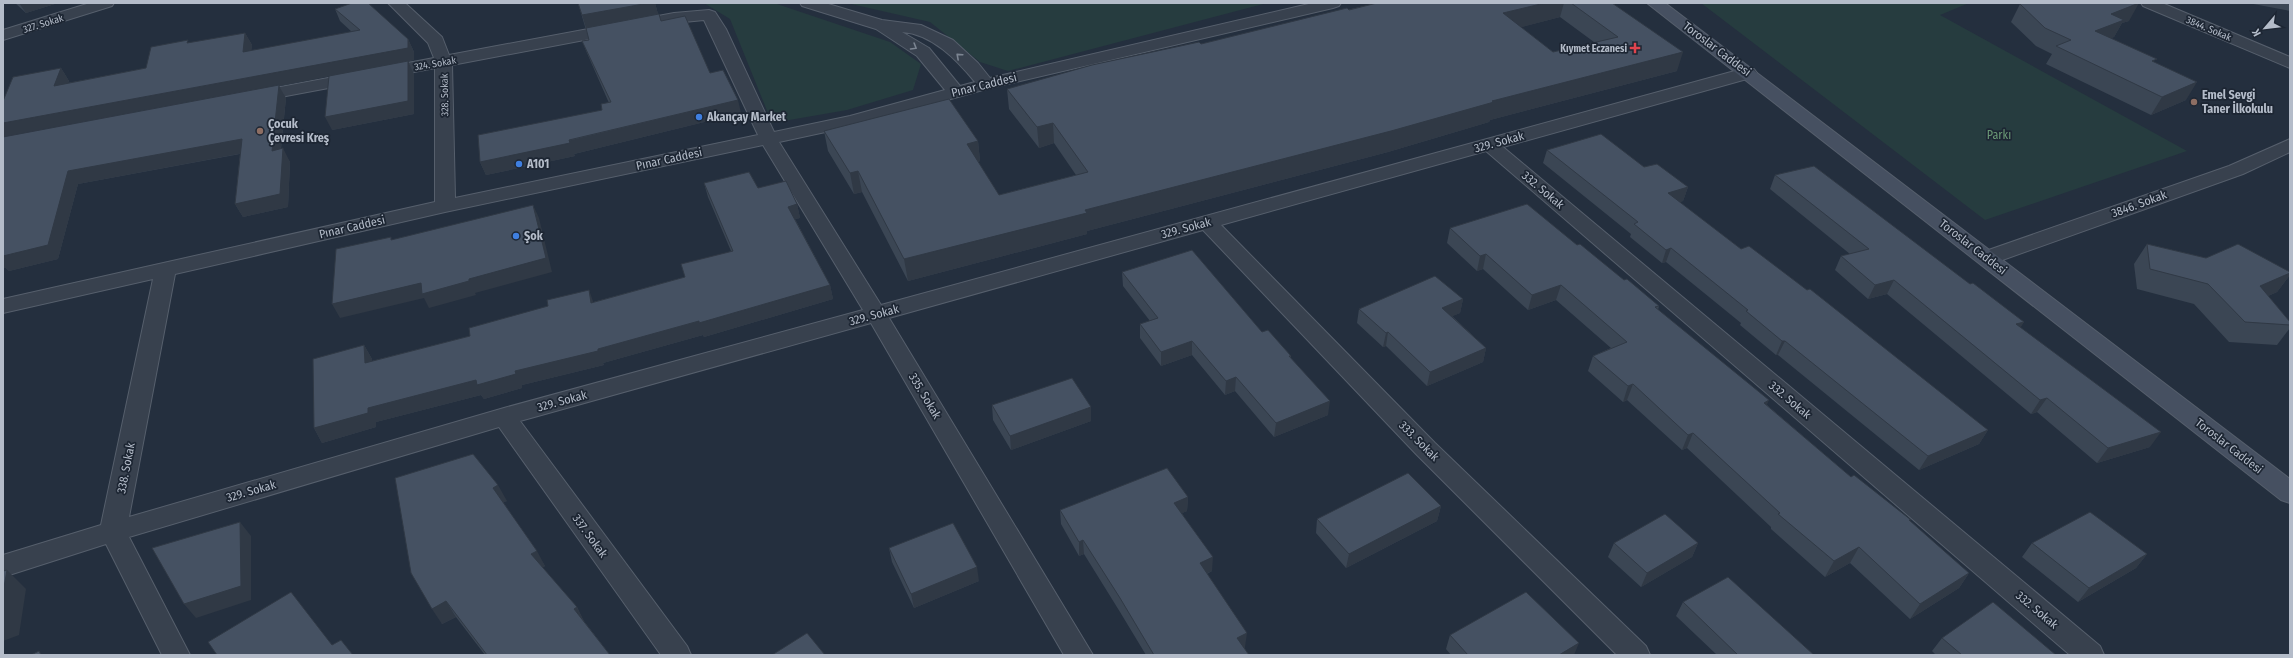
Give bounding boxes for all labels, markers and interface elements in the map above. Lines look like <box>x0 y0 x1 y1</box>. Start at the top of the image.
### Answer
north arrow <box>2245 8 2285 48</box>
street label: 327. Sokak <box>22 12 65 36</box>
street label: 3844. Sokak <box>2184 14 2233 44</box>
street label: Toroslar Caddesi <box>1680 19 1754 79</box>
text: K <box>2249 26 2264 38</box>
one-way arrow <box>910 42 917 49</box>
place label: Kıymet Eczanesi <box>1560 43 1627 55</box>
marker: Kıymet Eczanesi <box>1630 43 1640 53</box>
one-way arrow <box>957 53 964 60</box>
street label: 324. Sokak <box>413 54 457 74</box>
street label: Pınar Caddesi <box>950 70 1018 100</box>
street label: 328. Sokak <box>439 73 451 116</box>
place label: Emel Sevgi Taner İlkokulu <box>2202 88 2273 116</box>
marker: Emel Sevgi Taner İlkokulu <box>2189 97 2199 107</box>
place label: Akançay Market <box>706 110 787 125</box>
marker: Akançay Market <box>694 112 704 122</box>
place label: Çocuk Çevresi Kreş <box>268 117 330 146</box>
marker: Çocuk Çevresi Kreş <box>255 126 265 136</box>
park label: Parkı <box>1987 128 2011 142</box>
street label: 329. Sokak <box>1473 129 1526 155</box>
street label: Pınar Caddesi <box>635 145 703 173</box>
place label: A101 <box>526 157 549 171</box>
marker: A101 <box>514 159 524 169</box>
street label: 332. Sokak <box>1519 168 1567 212</box>
street label: 3846. Sokak <box>2110 187 2169 220</box>
street label: Pınar Caddesi <box>318 213 386 241</box>
street label: 329. Sokak <box>1160 215 1213 241</box>
street label: Toroslar Caddesi <box>1937 216 2009 278</box>
place label: Şok <box>524 229 544 244</box>
marker: Şok <box>511 231 521 241</box>
street label: 329. Sokak <box>848 302 901 328</box>
street label: 335. Sokak <box>906 371 944 422</box>
street label: 332. Sokak <box>1766 378 1814 422</box>
street label: 329. Sokak <box>536 388 589 414</box>
street label: Toroslar Caddesi <box>2193 415 2265 477</box>
street label: 333. Sokak <box>1396 418 1442 464</box>
street label: 338. Sokak <box>114 441 138 495</box>
street label: 329. Sokak <box>225 477 278 505</box>
street label: 337. Sokak <box>570 512 611 561</box>
street label: 332. Sokak <box>2013 588 2061 632</box>

